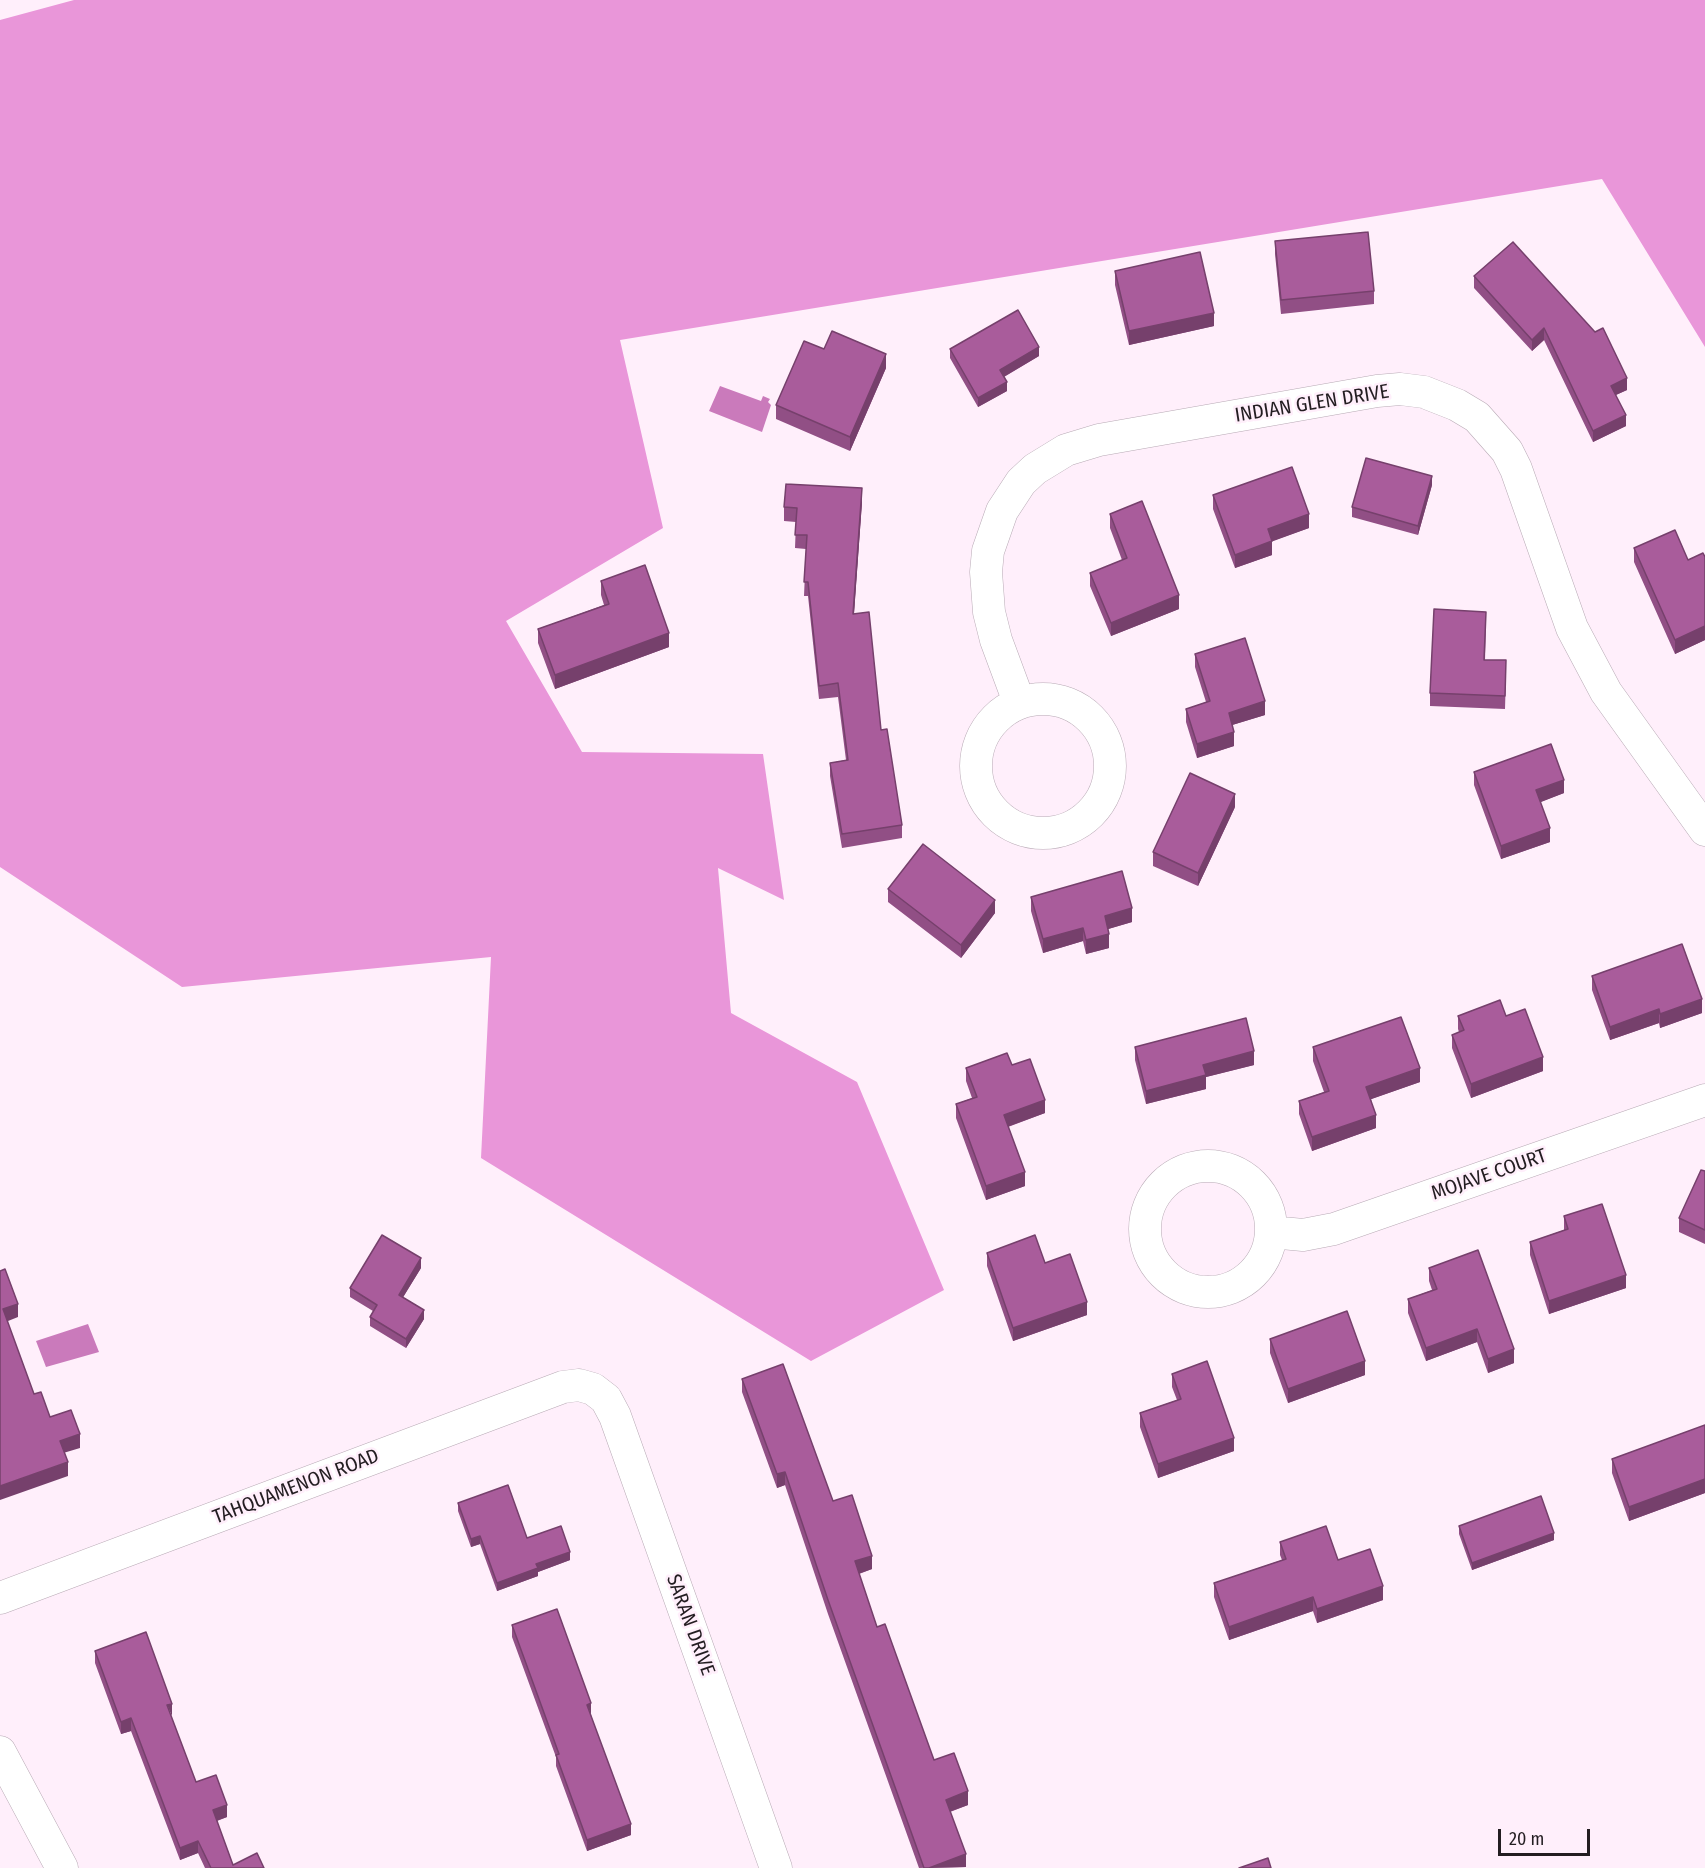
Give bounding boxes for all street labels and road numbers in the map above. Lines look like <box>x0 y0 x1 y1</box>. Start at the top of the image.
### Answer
street label: INDIAN GLEN DRIVE <box>1233 380 1391 428</box>
street label: MOJAVE COURT <box>1428 1144 1550 1206</box>
street label: TAHQUAMENON ROAD <box>210 1444 382 1530</box>
street label: SARAN DRIVE <box>661 1571 719 1679</box>

